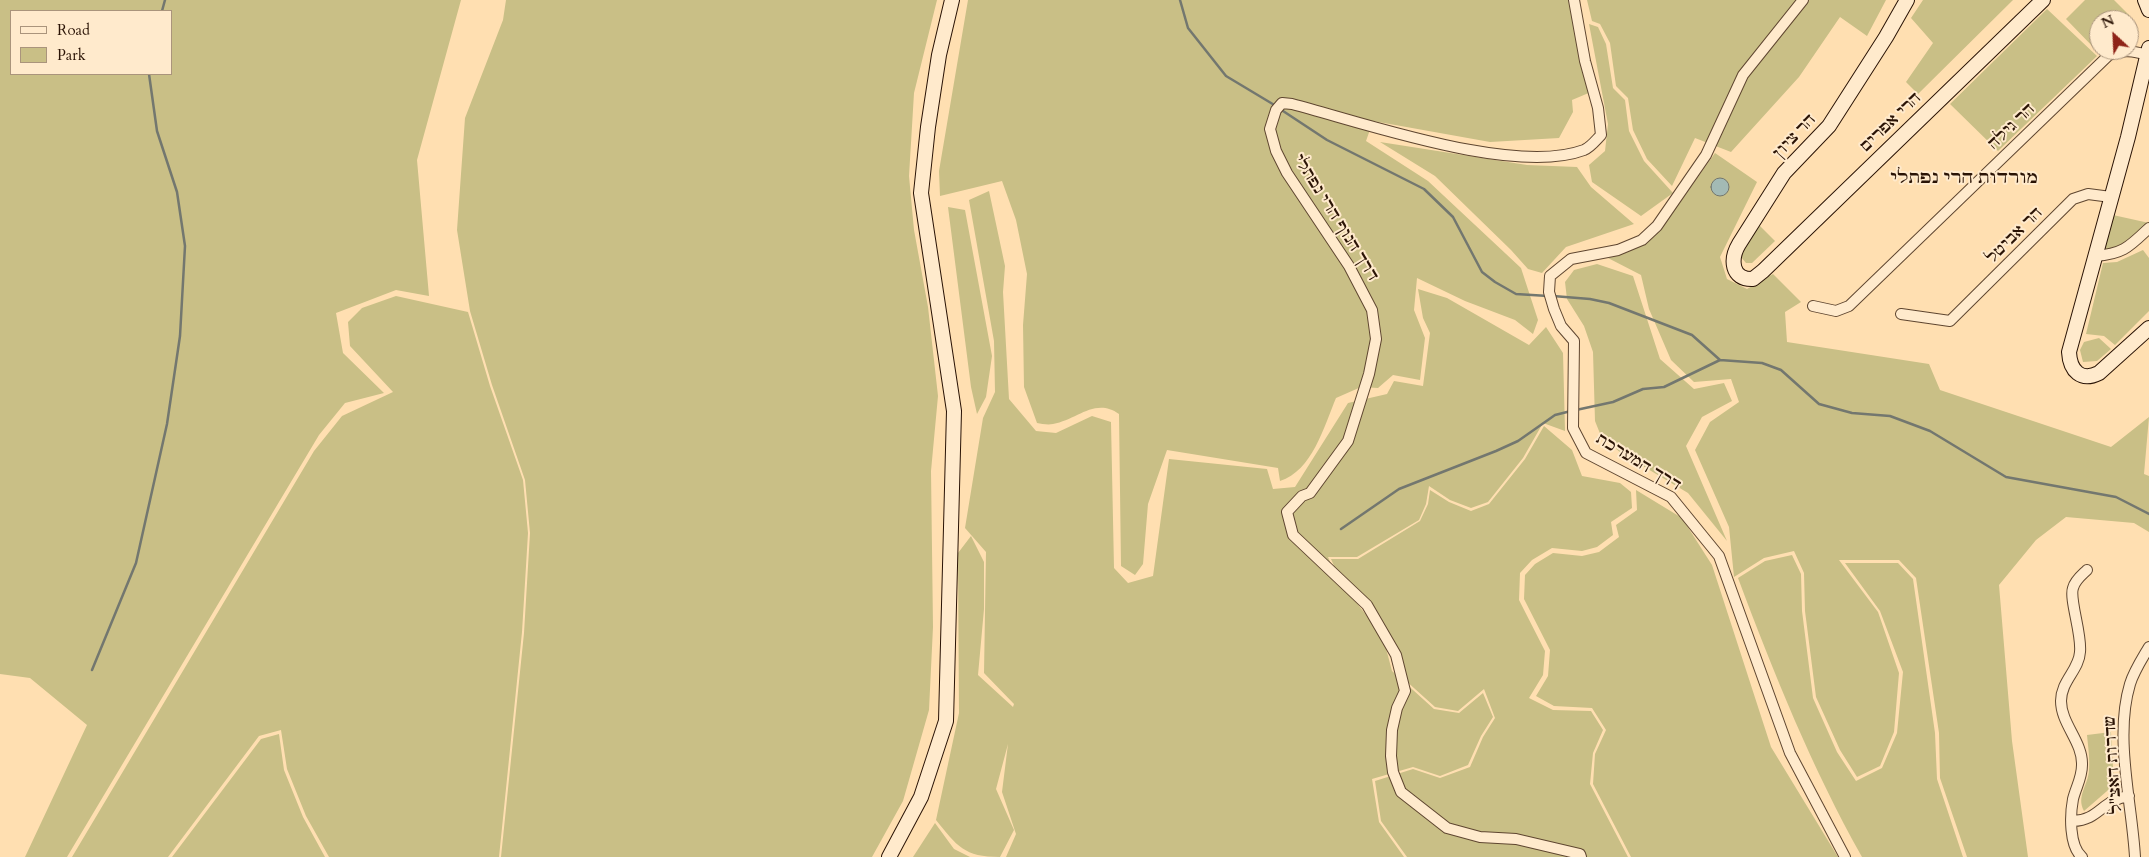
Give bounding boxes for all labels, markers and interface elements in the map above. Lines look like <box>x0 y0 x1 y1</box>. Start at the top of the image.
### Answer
legend <box>10 10 172 75</box>
north arrow <box>2089 10 2139 60</box>
text: N <box>2098 11 2117 33</box>
text: Road <box>57 20 90 40</box>
text: Park <box>57 45 86 65</box>
street label: הרי אפרים <box>1856 89 1926 157</box>
street label: הר גילה <box>1985 100 2039 154</box>
street label: הר ציון <box>1770 111 1820 163</box>
street label: דרך הנוף הרי נפתלי <box>1288 151 1382 285</box>
district label: מורדות הרי נפתלי <box>1890 168 2038 190</box>
street label: הר אביטל <box>1983 204 2047 268</box>
street label: דרך המערכת <box>1592 430 1684 496</box>
street label: שדרות האצ"ל <box>2101 715 2127 815</box>

